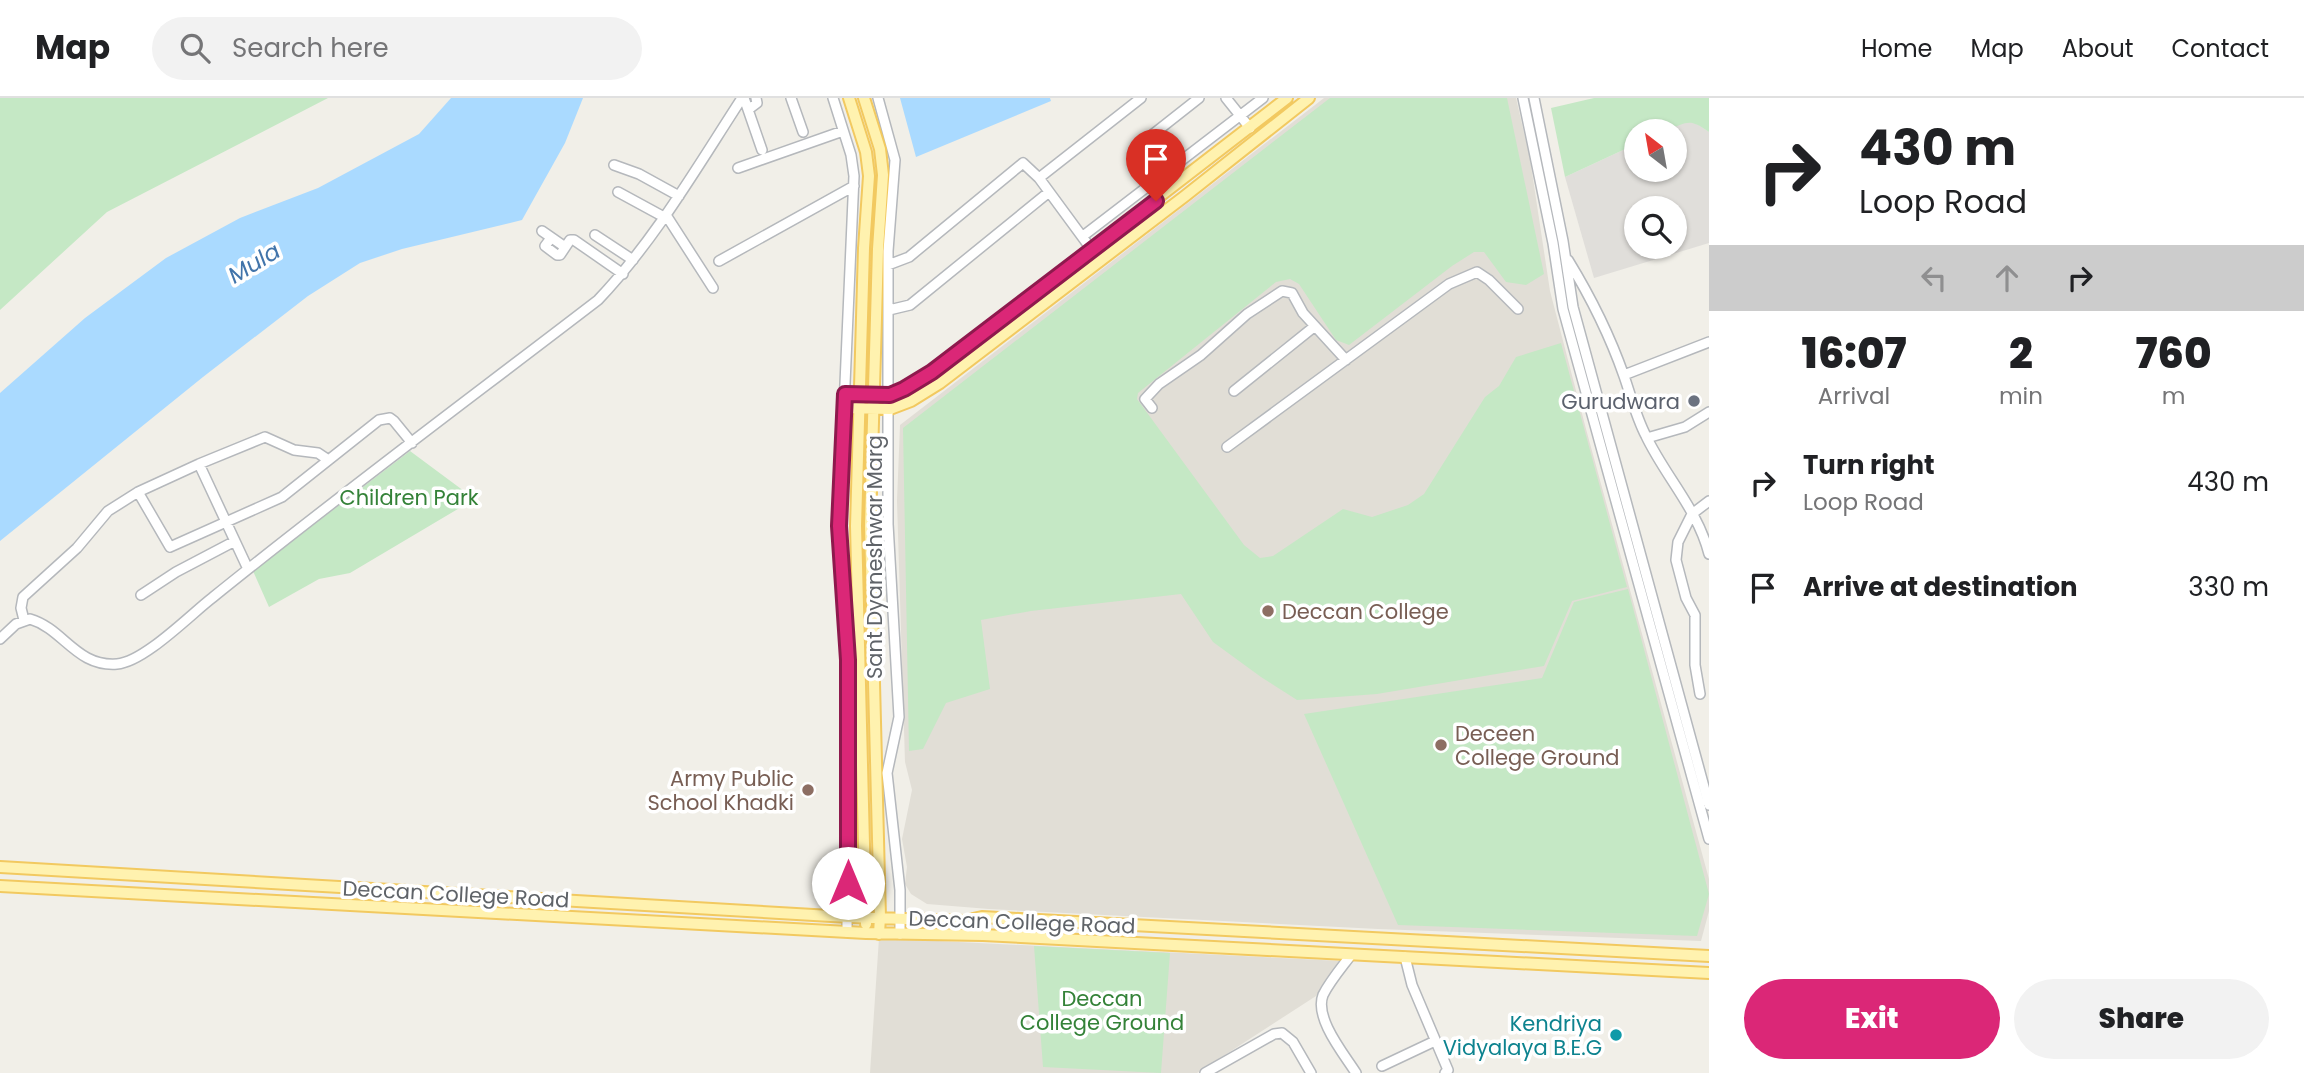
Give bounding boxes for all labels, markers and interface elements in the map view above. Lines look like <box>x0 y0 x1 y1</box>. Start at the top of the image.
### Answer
search box <box>152 17 642 80</box>
text: Map <box>35 24 110 71</box>
icon: search <box>176 29 214 67</box>
text: Search here <box>232 30 389 66</box>
text: Home <box>1861 32 1933 65</box>
text: Map <box>1971 32 2024 65</box>
text: About <box>2062 32 2133 65</box>
text: Contact <box>2171 32 2269 65</box>
text: 430 m <box>1859 114 2016 182</box>
north arrow <box>1624 119 1687 182</box>
map controls <box>1624 119 1687 259</box>
icon: right <box>1744 126 1835 217</box>
pin <box>1126 129 1186 201</box>
icon: arrive <box>1137 140 1175 178</box>
text: Loop Road <box>1859 179 2027 224</box>
button: search <box>1624 196 1687 259</box>
water label: Mula <box>222 235 286 291</box>
icon: left <box>1915 259 1953 297</box>
icon: ahead <box>1988 259 2026 297</box>
icon: right <box>2061 259 2099 297</box>
text: 16:07 <box>1801 324 1907 383</box>
text: 2 <box>2009 324 2033 383</box>
text: 760 <box>2135 324 2212 383</box>
text: Arrival <box>1818 380 1890 412</box>
text: min <box>1999 380 2043 412</box>
text: m <box>2162 380 2185 412</box>
place label: Gurudwara <box>1561 387 1680 416</box>
marker: Gurudwara <box>1686 393 1702 409</box>
street label: Sant Dyaneshwar Marg <box>860 435 889 679</box>
text: Turn right <box>1803 447 1935 483</box>
icon: right <box>1744 464 1782 502</box>
text: 430 m <box>2187 464 2269 500</box>
park label: Children Park <box>339 483 479 512</box>
text: Loop Road <box>1803 486 1924 518</box>
icon: arrive <box>1744 569 1782 607</box>
text: Arrive at destination <box>1803 569 2078 605</box>
text: 330 m <box>2188 569 2269 605</box>
place label: Deccan College <box>1282 597 1449 626</box>
marker: Deccan College <box>1260 603 1276 619</box>
place label: Deceen College Ground <box>1455 719 1620 772</box>
marker: Deceen College Ground <box>1433 737 1449 753</box>
place label: Army Public School Khadki <box>647 764 794 817</box>
marker: Army Public School Khadki <box>800 782 816 798</box>
position arrow <box>811 846 885 920</box>
street label: Deccan College Road <box>342 874 570 914</box>
street label: Deccan College Road <box>908 904 1136 940</box>
button: Exit <box>1744 979 2000 1059</box>
button: Share <box>2014 979 2269 1059</box>
park label: Deccan College Ground <box>1020 984 1184 1037</box>
place label: Kendriya Vidyalaya B.E.G <box>1443 1009 1602 1062</box>
marker: Kendriya Vidyalaya B.E.G <box>1608 1027 1624 1043</box>

